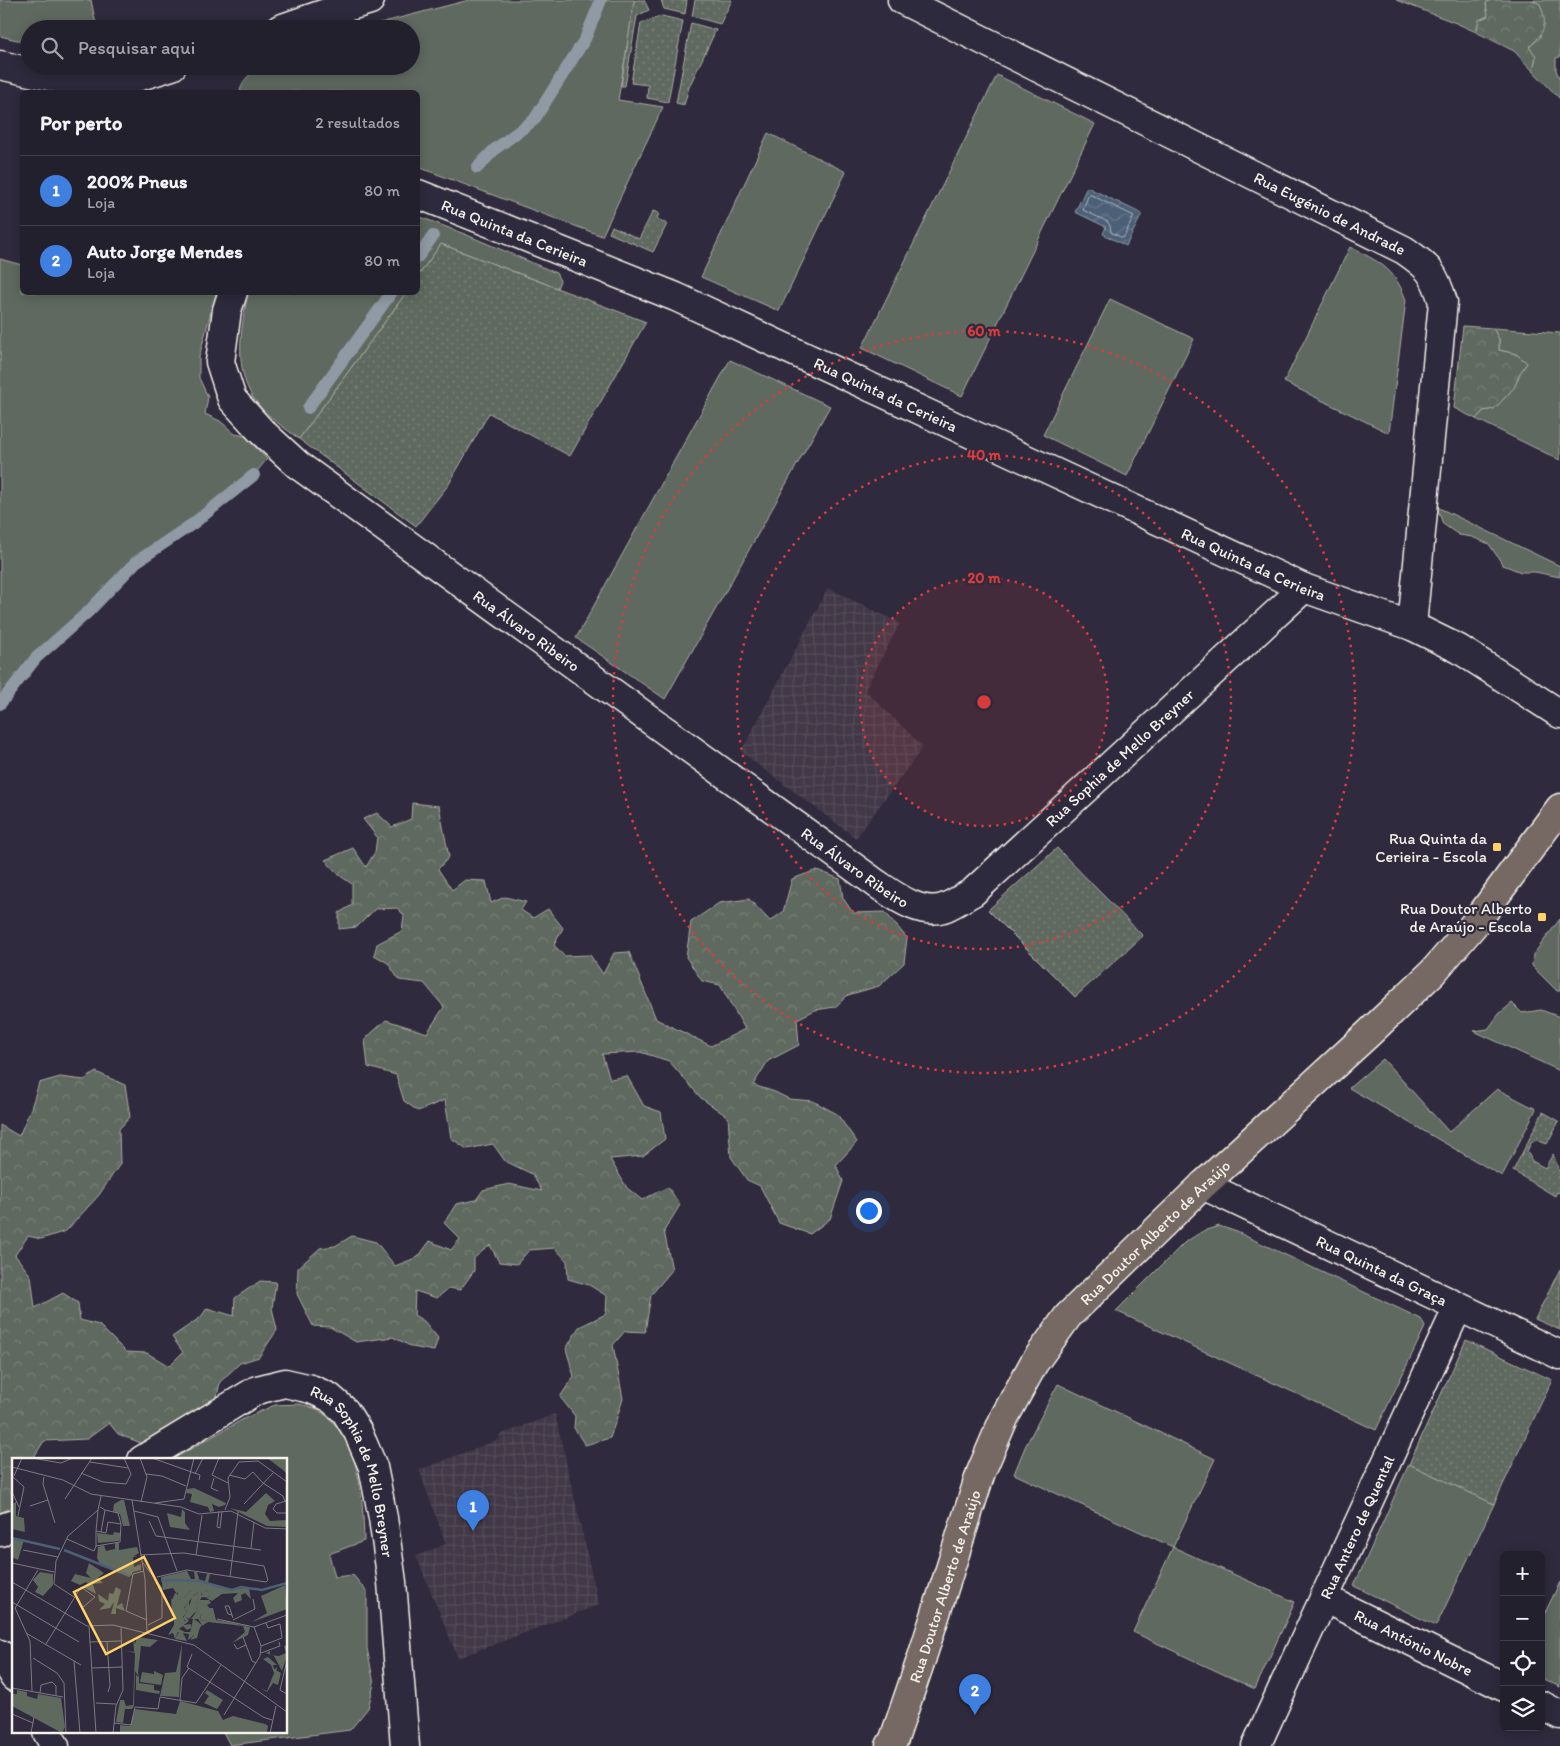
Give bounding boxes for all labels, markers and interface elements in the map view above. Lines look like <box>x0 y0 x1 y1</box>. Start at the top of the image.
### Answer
search box <box>20 20 420 75</box>
icon: search <box>38 34 66 62</box>
text: Pesquisar aqui <box>78 36 195 59</box>
text: Por perto <box>40 110 122 135</box>
text: 2 resultados <box>315 113 400 132</box>
street label: Rua Eugénio de Andrade <box>1251 167 1409 259</box>
text: 200% Pneus <box>87 170 188 193</box>
text: 1 <box>52 181 60 200</box>
text: 80 m <box>364 181 400 200</box>
text: Loja <box>87 193 115 212</box>
street label: Rua Quinta da Cerieira <box>439 195 591 270</box>
text: Auto Jorge Mendes <box>87 240 243 263</box>
text: 2 <box>52 251 60 270</box>
text: 80 m <box>364 251 400 270</box>
text: Loja <box>87 263 115 282</box>
text: 60 m <box>967 322 1001 340</box>
street label: Rua Quinta da Cerieira <box>811 353 961 436</box>
text: 40 m <box>967 446 1002 464</box>
street label: Rua Quinta da Cerieira <box>1179 523 1328 604</box>
text: 20 m <box>967 569 1001 587</box>
street label: Rua Álvaro Ribeiro <box>470 586 584 675</box>
street label: Rua Sophia de Mello Breyner <box>1041 684 1198 830</box>
centre of rings <box>975 693 993 711</box>
street label: Rua Álvaro Ribeiro <box>798 823 912 911</box>
place label: Rua Quinta da Cerieira - Escola <box>1375 829 1488 866</box>
marker: Rua Quinta da Cerieira - Escola <box>1491 841 1503 853</box>
place label: Rua Doutor Alberto de Araújo - Escola <box>1400 899 1532 936</box>
marker: Rua Doutor Alberto de Araújo - Escola <box>1536 911 1548 923</box>
street label: Rua Doutor Alberto de Araújo <box>1076 1155 1234 1309</box>
your location <box>856 1198 882 1224</box>
street label: Rua Quinta da Graça <box>1313 1231 1450 1309</box>
street label: Rua Sophia de Mello Breyner <box>308 1381 398 1559</box>
street label: Rua Antero de Quental <box>1315 1452 1398 1602</box>
inset map <box>12 1458 288 1734</box>
street label: Rua Doutor Alberto de Araújo <box>904 1487 984 1685</box>
pin: 1 <box>457 1490 489 1531</box>
map controls <box>1500 1551 1545 1731</box>
button: + <box>1500 1551 1545 1596</box>
button: − <box>1500 1596 1545 1641</box>
street label: Rua António Nobre <box>1351 1605 1476 1680</box>
button: locate <box>1500 1641 1545 1686</box>
pin: 2 <box>959 1674 991 1715</box>
button: layers <box>1500 1686 1545 1731</box>

